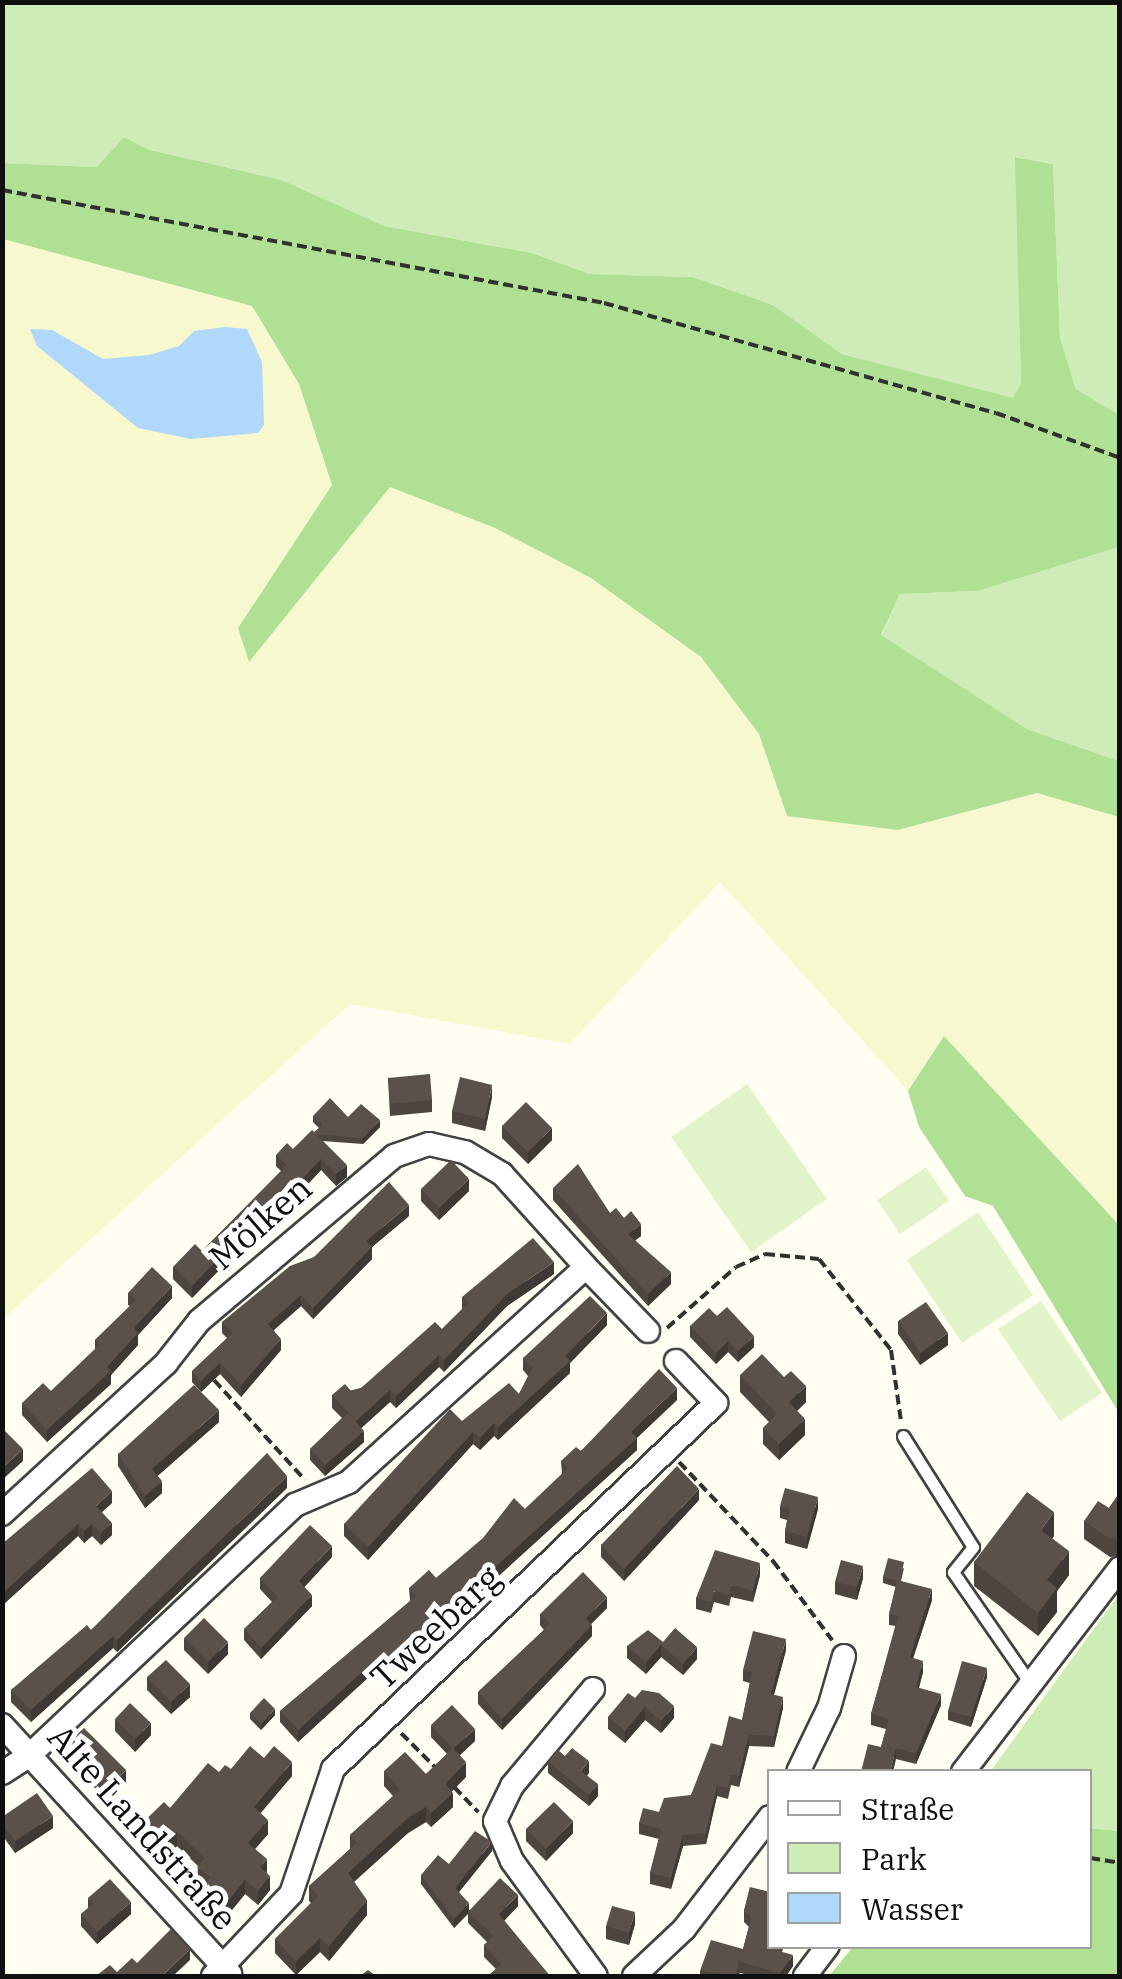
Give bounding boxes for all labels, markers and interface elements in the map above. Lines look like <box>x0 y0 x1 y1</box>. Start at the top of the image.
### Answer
street label: Mölken <box>200 1166 320 1278</box>
street label: Tweebarg <box>361 1556 509 1698</box>
street label: Alte Landstraße <box>40 1716 246 1938</box>
legend <box>767 1769 1092 1949</box>
text: Straße <box>861 1789 954 1828</box>
text: Park <box>861 1839 927 1878</box>
text: Wasser <box>861 1889 963 1928</box>

